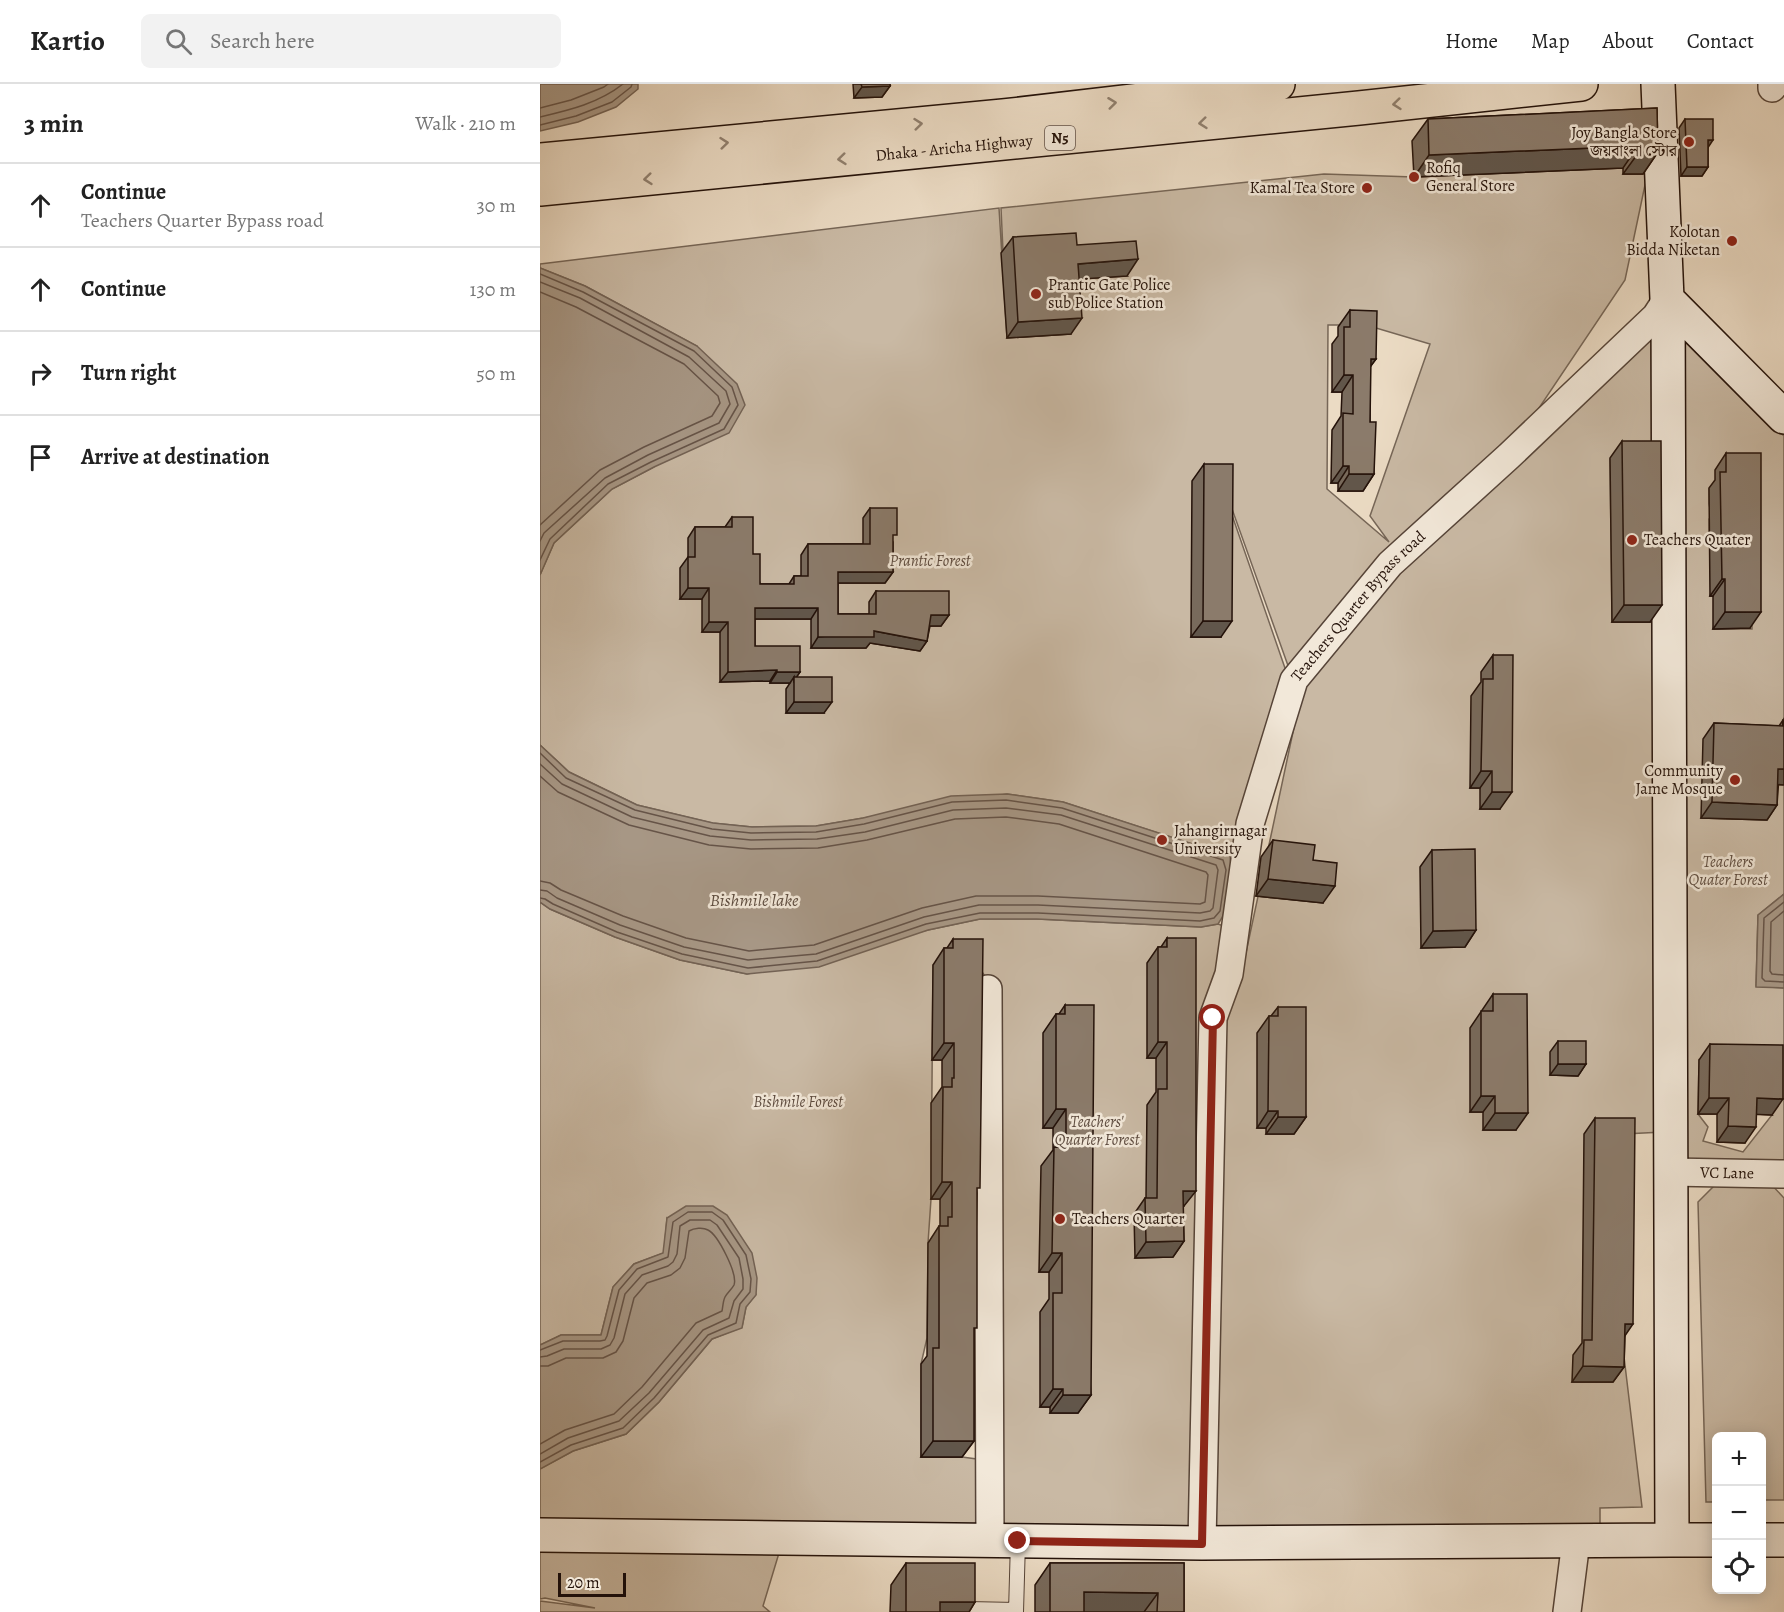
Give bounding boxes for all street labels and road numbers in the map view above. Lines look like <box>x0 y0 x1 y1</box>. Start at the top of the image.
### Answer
road number: N5 <box>1045 126 1075 150</box>
street label: Dhaka - Aricha Highway <box>874 129 1034 167</box>
street label: Teachers Quarter Bypass road <box>1286 526 1431 686</box>
street label: VC Lane <box>1699 1162 1754 1184</box>

